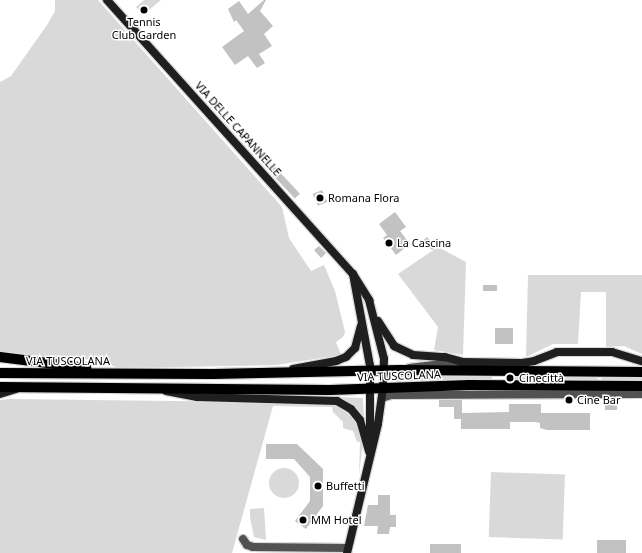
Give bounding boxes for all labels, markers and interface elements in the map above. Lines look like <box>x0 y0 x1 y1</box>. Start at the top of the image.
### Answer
marker: Tennis Club Garden <box>139 5 149 15</box>
place label: Tennis Club Garden <box>112 16 176 42</box>
street label: VIA DELLE CAPANNELLE <box>192 79 284 179</box>
place label: Romana Flora <box>328 191 399 205</box>
marker: Romana Flora <box>315 193 325 203</box>
place label: La Cascina <box>397 236 451 250</box>
marker: La Cascina <box>384 238 394 248</box>
street label: VIA TUSCOLANA <box>26 354 110 368</box>
street label: VIA TUSCOLANA <box>357 368 441 384</box>
place label: Cinecittà <box>519 371 564 385</box>
marker: Cinecittà <box>504 372 516 384</box>
place label: Cine Bar <box>577 393 621 407</box>
marker: Cine Bar <box>564 395 574 405</box>
place label: Buffetti <box>326 479 364 493</box>
marker: Buffetti <box>313 481 323 491</box>
place label: MM Hotel <box>311 513 362 527</box>
marker: MM Hotel <box>298 515 308 525</box>

